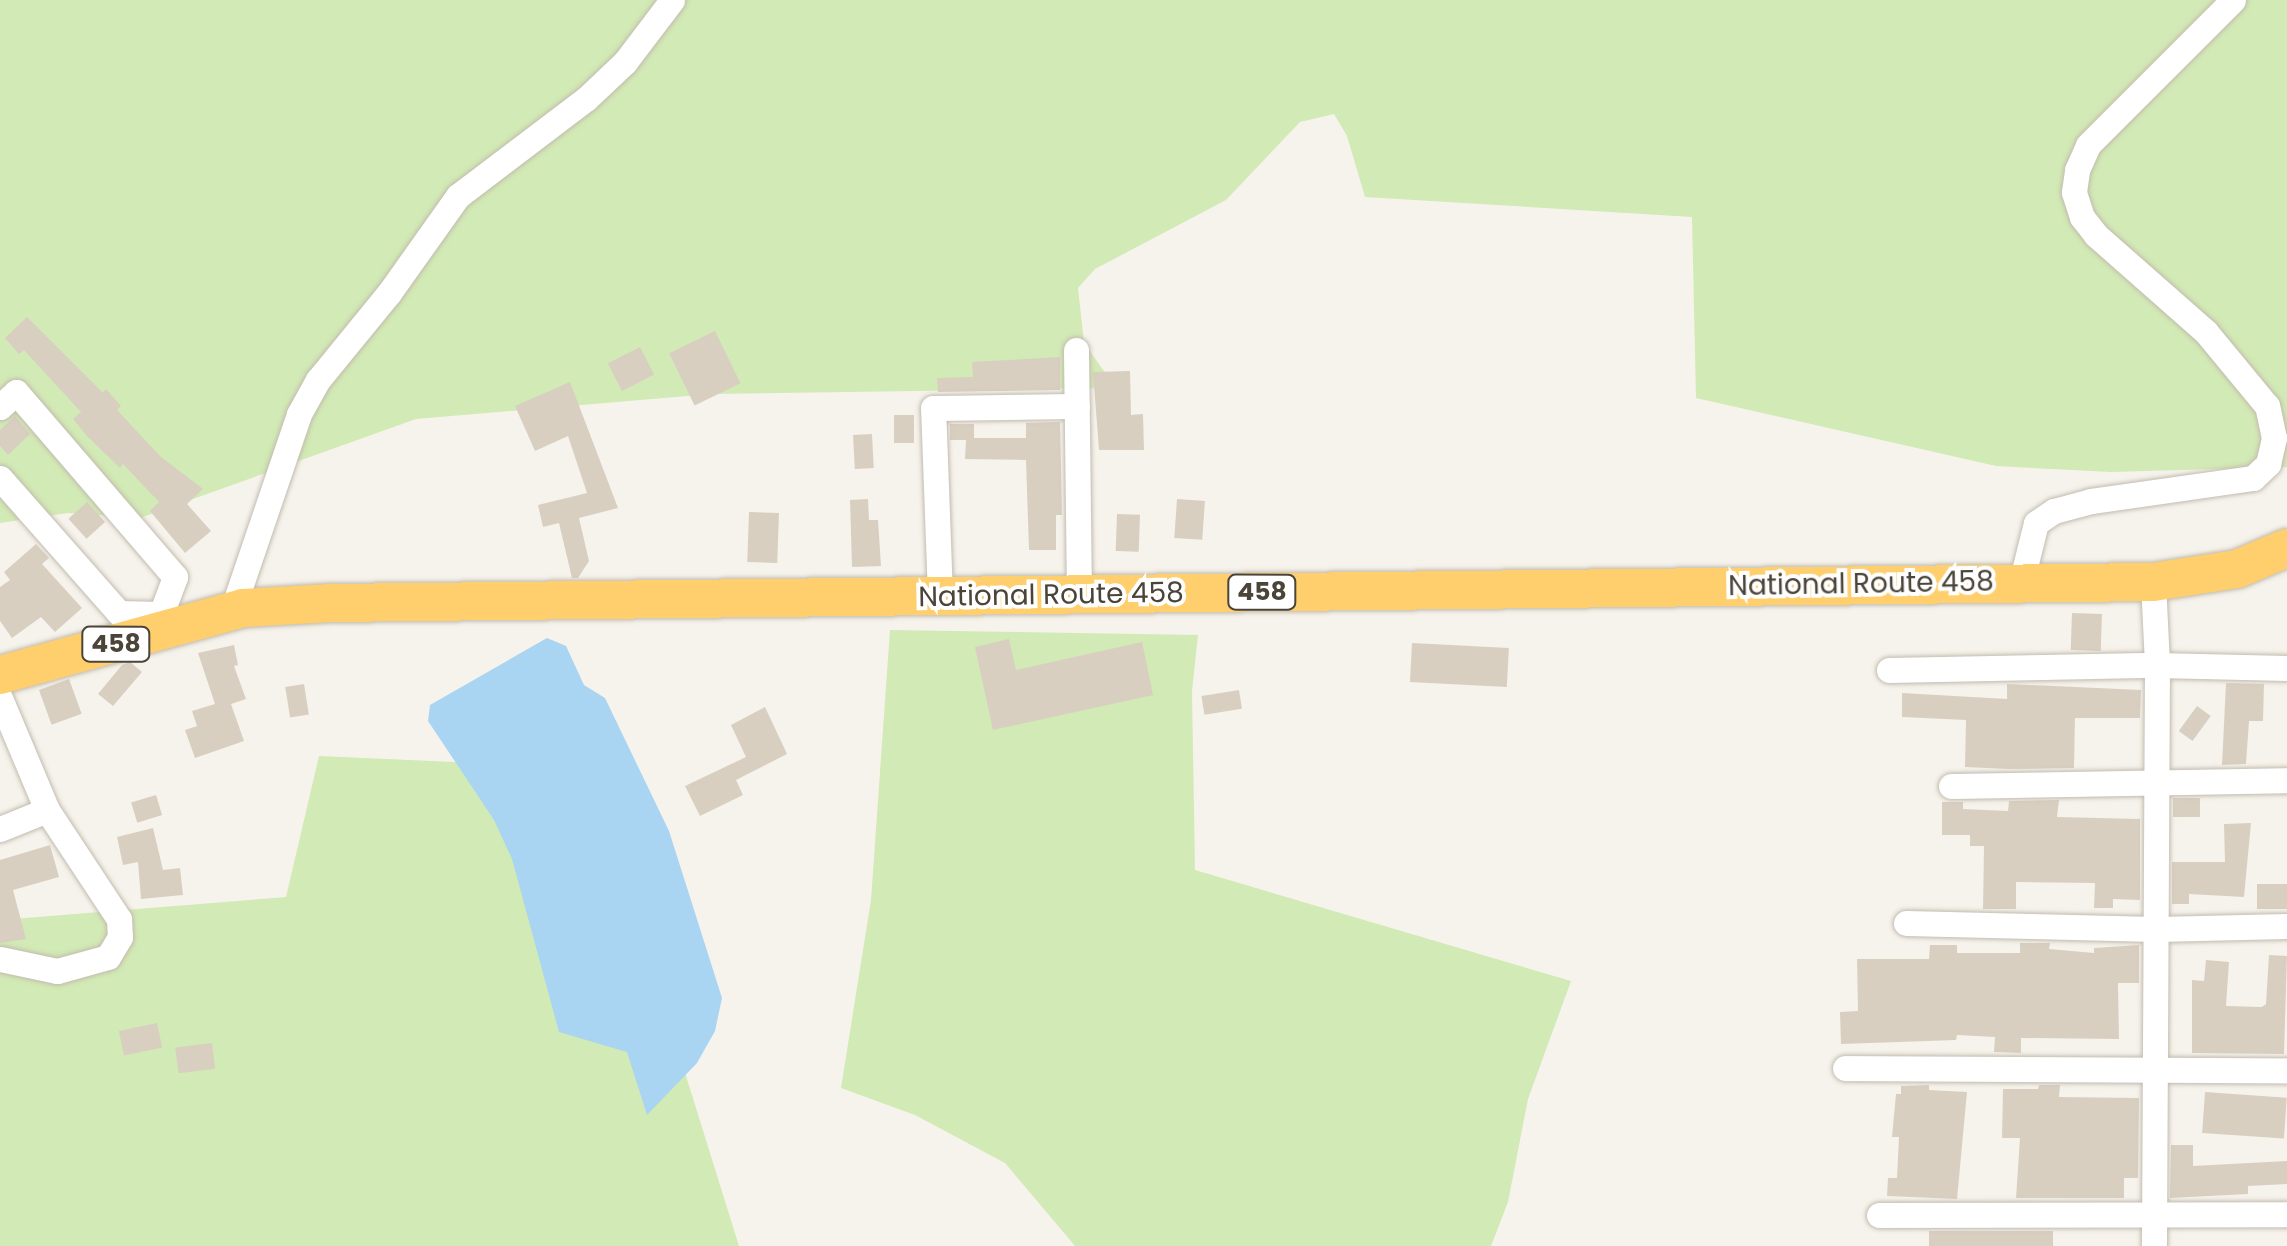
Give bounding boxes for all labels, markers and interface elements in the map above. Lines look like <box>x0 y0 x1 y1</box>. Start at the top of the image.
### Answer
street label: National Route 458 <box>1728 565 1994 603</box>
road number: 458 <box>1227 572 1297 612</box>
street label: National Route 458 <box>918 576 1184 614</box>
road number: 458 <box>81 624 151 664</box>

